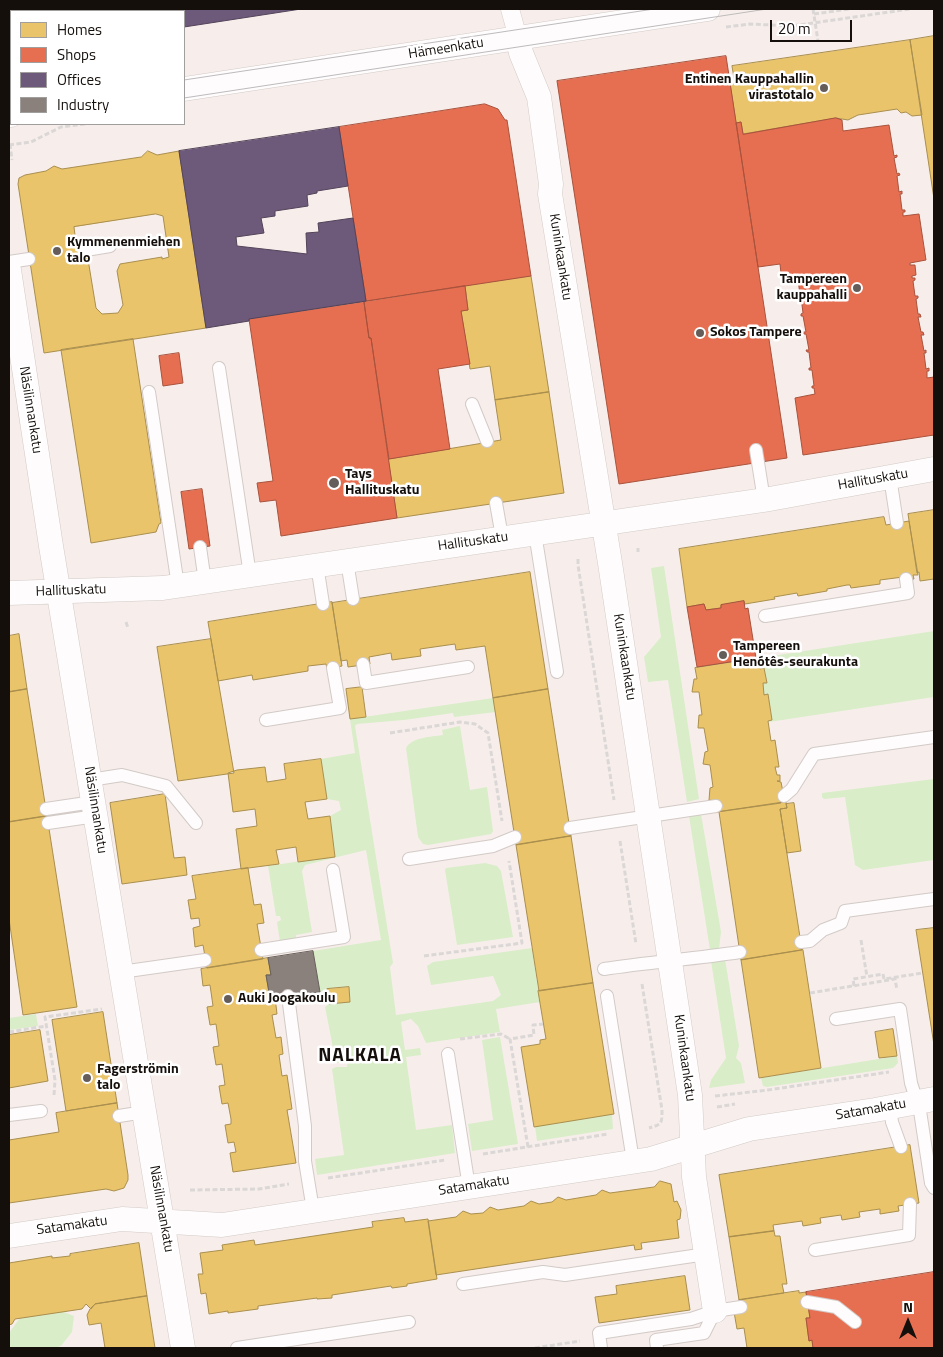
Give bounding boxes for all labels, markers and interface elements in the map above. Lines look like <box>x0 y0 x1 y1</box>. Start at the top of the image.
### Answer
legend <box>10 10 185 125</box>
scale bar <box>773 10 856 42</box>
text: 20 m <box>778 17 811 40</box>
text: Homes <box>57 18 102 41</box>
street label: Hämeenkatu <box>407 35 485 63</box>
text: Shops <box>57 43 96 66</box>
text: Offices <box>57 68 101 91</box>
place label: Entinen Kauppahallin virastotalo <box>685 72 814 104</box>
marker: Entinen Kauppahallin virastotalo <box>818 82 830 94</box>
text: Industry <box>57 93 109 116</box>
street label: Kuninkaankatu <box>545 212 575 302</box>
place label: Kymmenenmiehen talo <box>67 235 180 268</box>
marker: Kymmenenmiehen talo <box>51 245 63 257</box>
place label: Tampereen kauppahalli <box>776 272 847 304</box>
marker: Tampereen kauppahalli <box>851 282 863 294</box>
place label: Sokos Tampere <box>710 325 802 341</box>
marker: Sokos Tampere <box>694 327 706 339</box>
street label: Näsilinnankatu <box>15 365 45 455</box>
street label: Hallituskatu <box>837 466 909 494</box>
place label: Tays Hallituskatu <box>345 467 419 500</box>
marker: Tays Hallituskatu <box>327 476 341 490</box>
street label: Hallituskatu <box>437 529 509 555</box>
street label: Hallituskatu <box>35 581 107 601</box>
street label: Kuninkaankatu <box>609 612 639 702</box>
place label: Tampereen Henótês-seurakunta <box>733 639 858 672</box>
marker: Tampereen Henótês-seurakunta <box>717 649 729 661</box>
street label: Näsilinnankatu <box>80 765 110 855</box>
place label: Auki Joogakoulu <box>238 991 336 1007</box>
marker: Auki Joogakoulu <box>222 993 234 1005</box>
street label: Kuninkaankatu <box>670 1013 698 1103</box>
district label: NALKALA <box>317 1045 403 1067</box>
place label: Fagerströmin talo <box>97 1062 179 1094</box>
marker: Fagerströmin talo <box>81 1072 93 1084</box>
street label: Satamakatu <box>834 1096 908 1124</box>
street label: Näsilinnankatu <box>145 1164 177 1254</box>
street label: Satamakatu <box>437 1172 511 1200</box>
street label: Satamakatu <box>36 1213 108 1239</box>
text: N <box>903 1296 913 1317</box>
north arrow <box>883 1297 933 1347</box>

